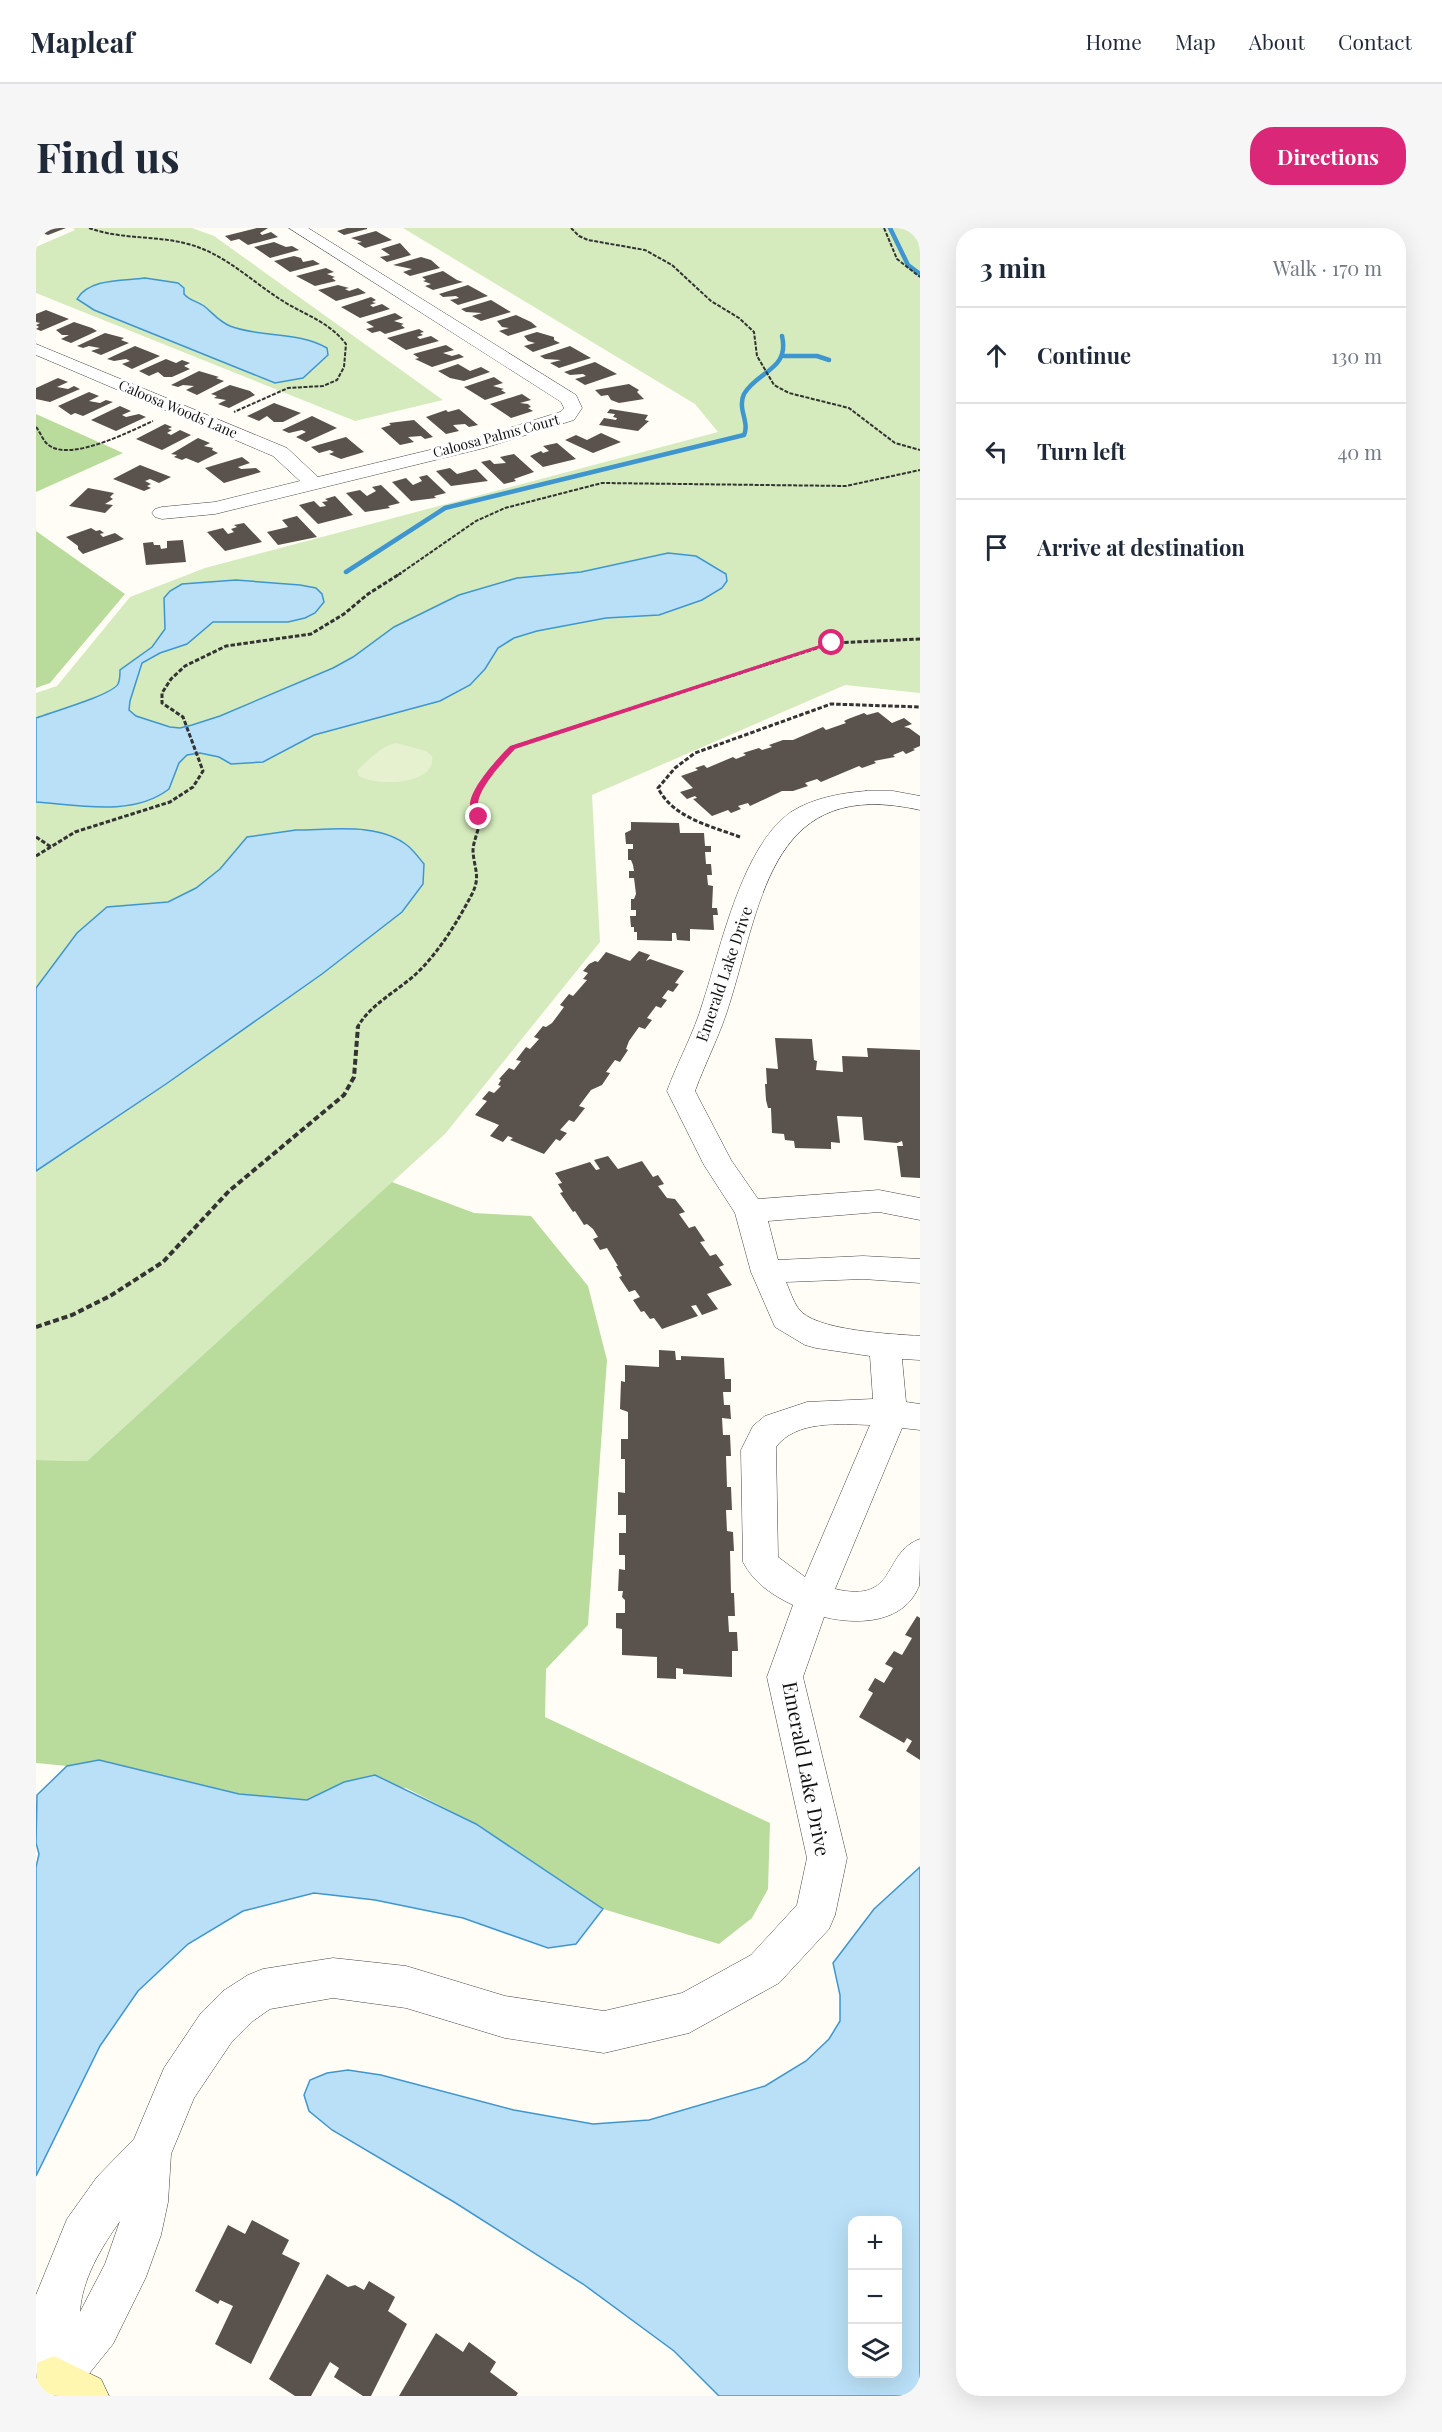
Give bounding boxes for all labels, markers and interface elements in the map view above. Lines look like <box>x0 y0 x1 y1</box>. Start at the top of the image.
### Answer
text: Mapleaf <box>30 23 134 60</box>
text: Home <box>1086 27 1142 55</box>
text: Map <box>1175 27 1216 55</box>
text: About <box>1249 27 1305 55</box>
text: Contact <box>1338 27 1412 55</box>
button: Directions <box>1250 127 1406 185</box>
text: Find us <box>36 128 180 184</box>
text: 3 min <box>980 250 1046 285</box>
text: Walk · 170 m <box>1273 254 1382 281</box>
icon: ahead <box>980 339 1013 372</box>
text: Continue <box>1037 340 1131 370</box>
text: 130 m <box>1331 342 1382 369</box>
street label: Caloosa Woods Lane <box>116 375 241 442</box>
street label: Caloosa Palms Court <box>431 409 562 462</box>
icon: left <box>980 435 1013 468</box>
text: Turn left <box>1037 436 1126 466</box>
text: 40 m <box>1337 438 1382 465</box>
icon: arrive <box>980 531 1013 564</box>
text: Arrive at destination <box>1037 532 1245 562</box>
route start <box>818 629 844 655</box>
route end <box>465 803 491 829</box>
street label: Emerald Lake Drive <box>691 903 757 1044</box>
street label: Emerald Lake Drive <box>777 1679 838 1858</box>
map controls <box>848 2216 902 2378</box>
button: + <box>848 2216 902 2270</box>
button: − <box>848 2270 902 2324</box>
button: layers <box>848 2324 902 2378</box>

